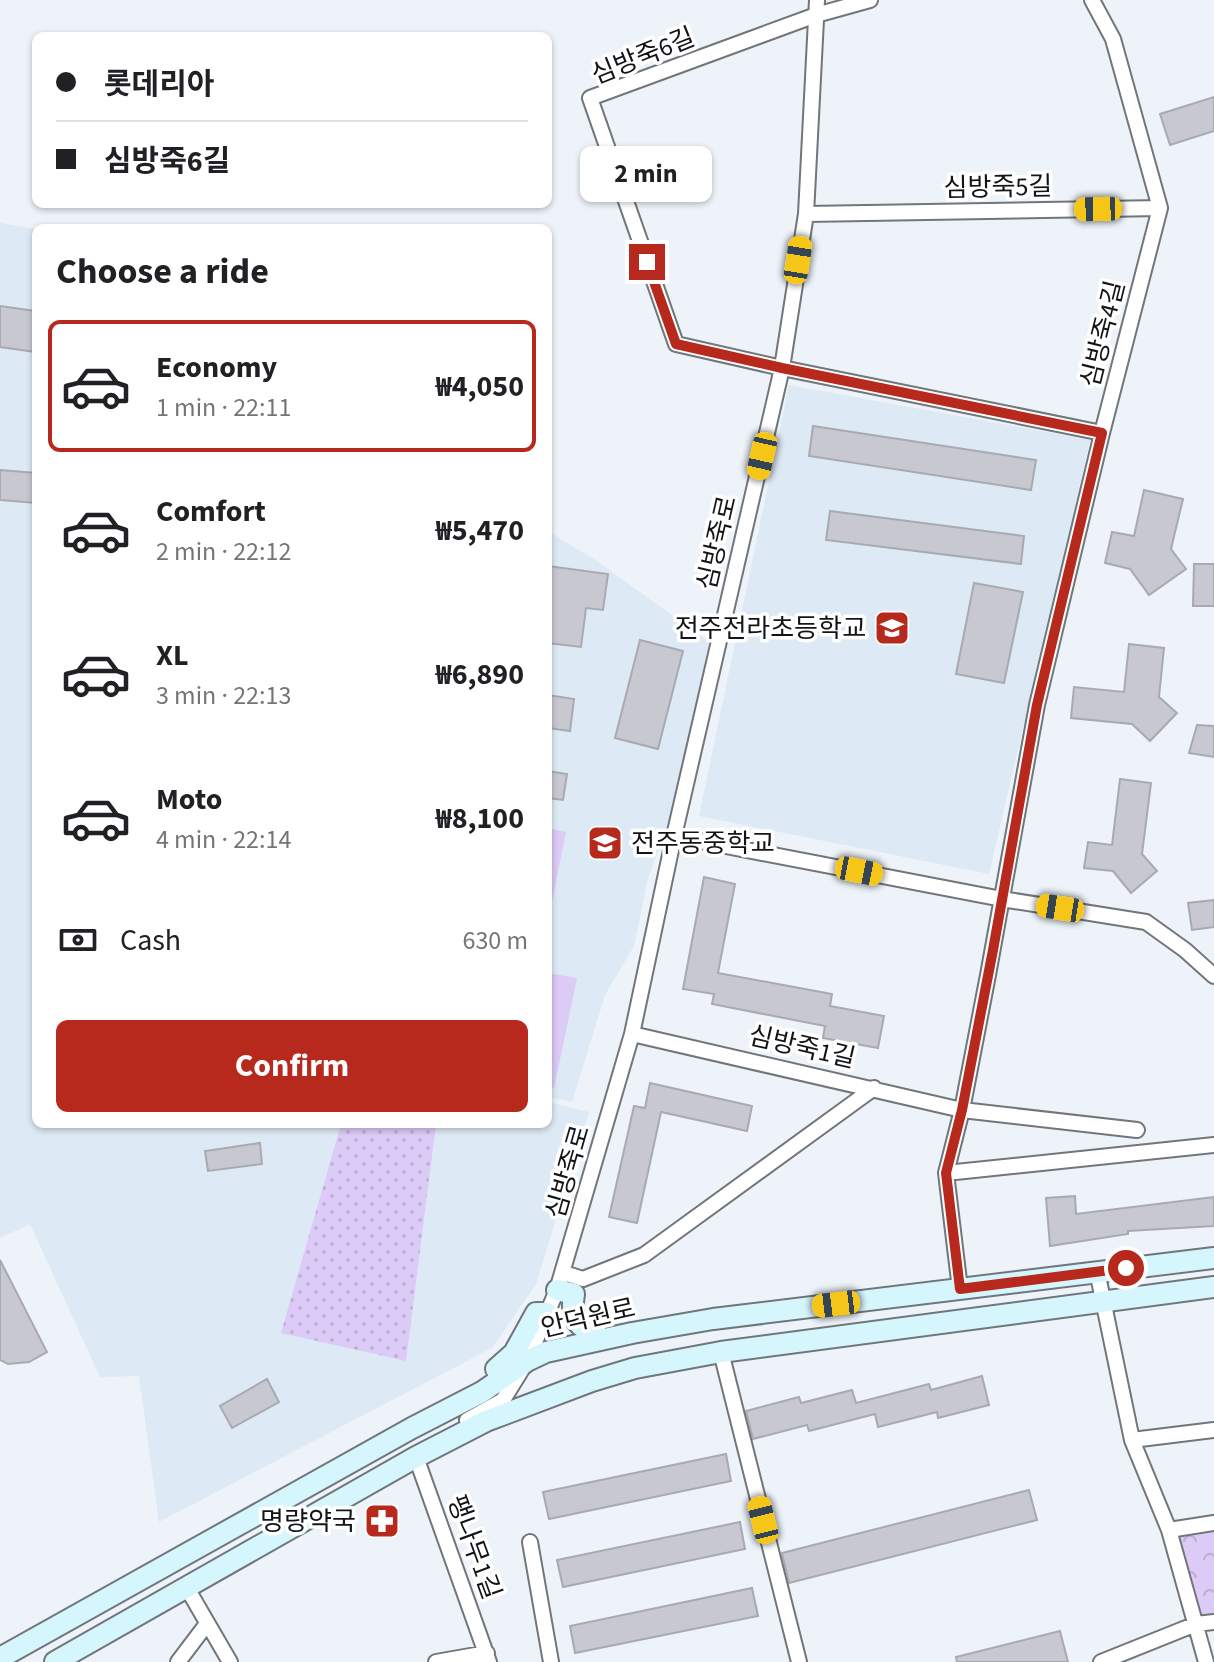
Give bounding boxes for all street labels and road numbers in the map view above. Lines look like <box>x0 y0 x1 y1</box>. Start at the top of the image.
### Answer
street label: 심방죽6길 <box>586 19 700 93</box>
street label: 심방죽5길 <box>943 168 1053 206</box>
street label: 심방죽4길 <box>1072 277 1134 391</box>
street label: 심방죽로 <box>688 492 746 594</box>
street label: 심방죽1길 <box>745 1017 859 1077</box>
street label: 심방죽로 <box>537 1121 599 1223</box>
street label: 안덕원로 <box>537 1289 639 1347</box>
street label: 팽나무1길 <box>438 1490 510 1604</box>

